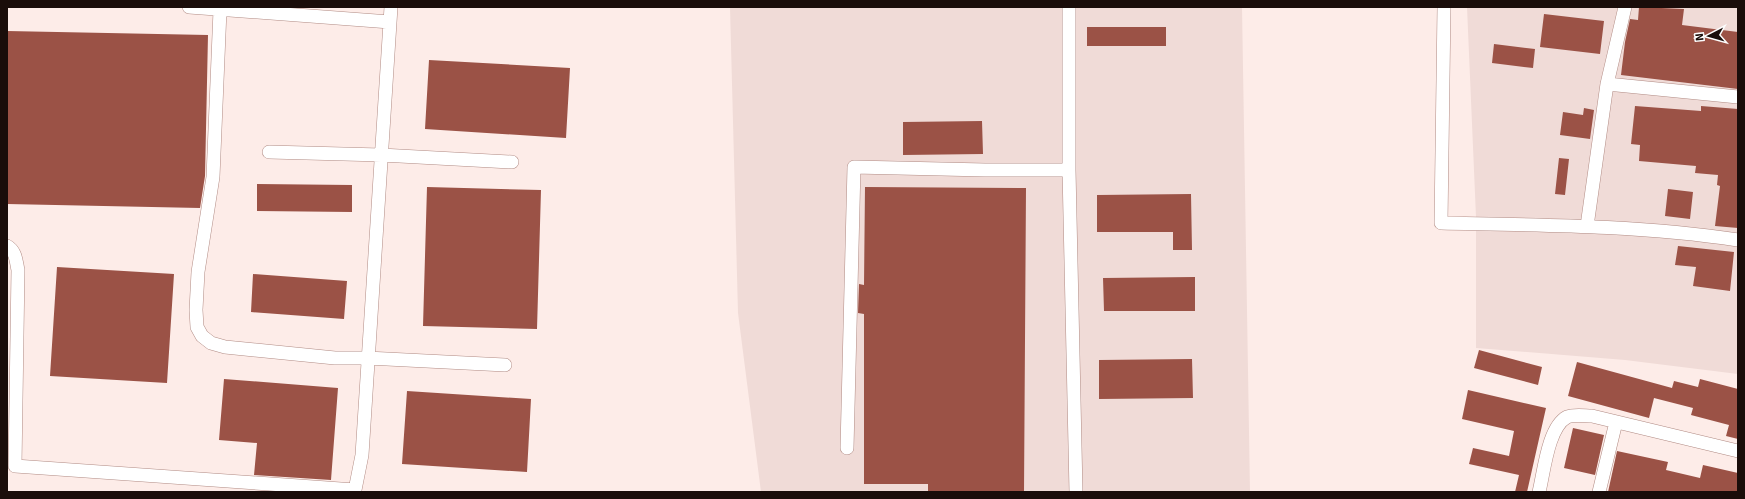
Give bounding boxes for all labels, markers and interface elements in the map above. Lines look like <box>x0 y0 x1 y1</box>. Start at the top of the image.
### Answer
north arrow <box>1689 16 1729 56</box>
text: N <box>1693 33 1706 41</box>

